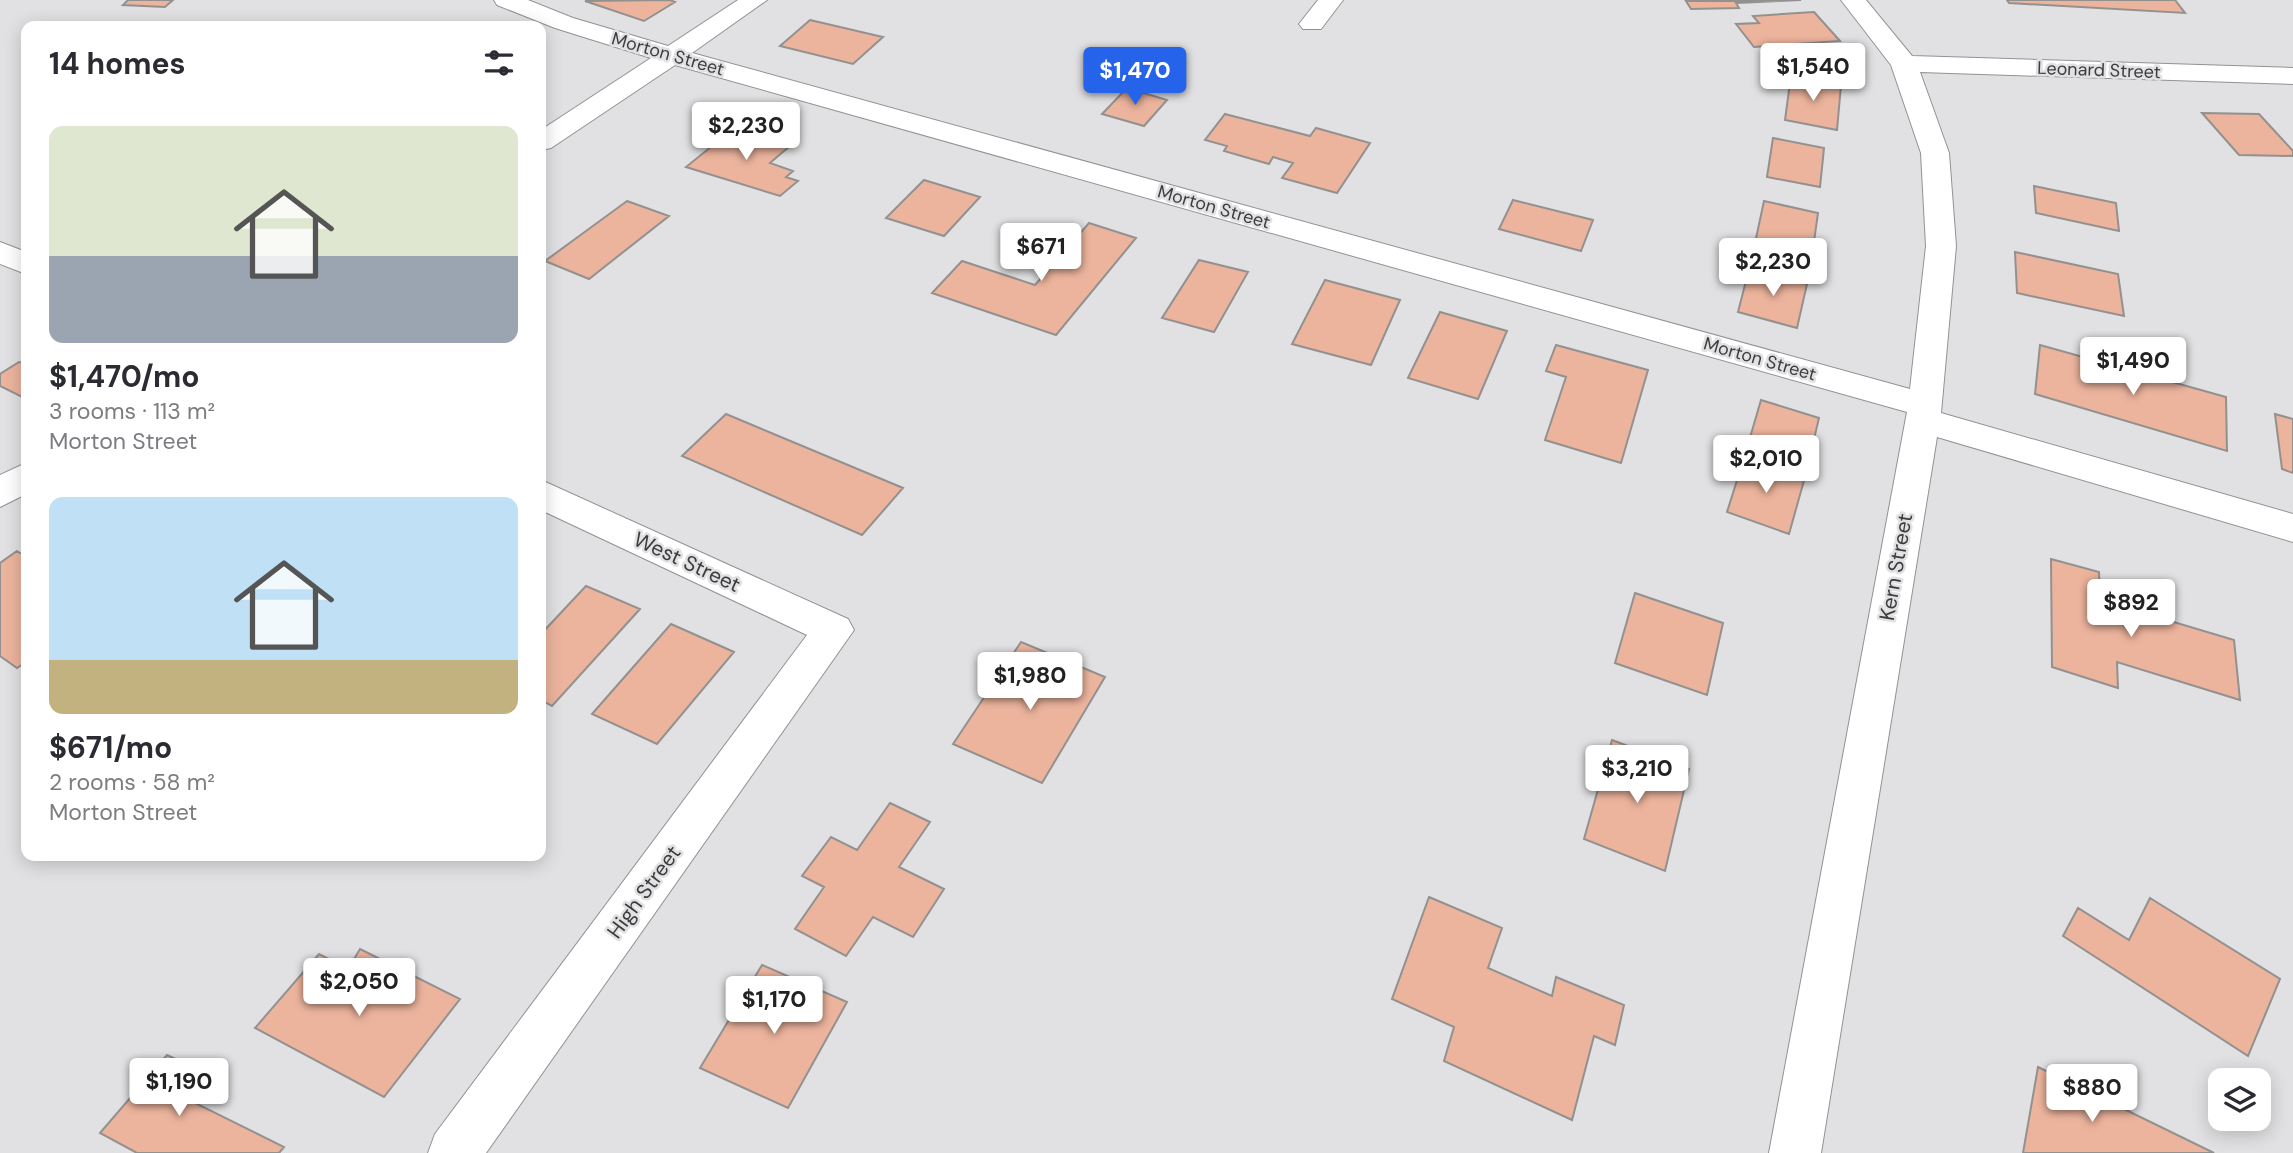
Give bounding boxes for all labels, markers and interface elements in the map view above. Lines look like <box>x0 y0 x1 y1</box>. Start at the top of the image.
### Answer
street label: Morton Street <box>609 26 727 82</box>
pin: $1,540 <box>1756 43 1870 103</box>
text: 14 homes <box>49 44 186 83</box>
icon: filters <box>480 44 518 82</box>
pin: $1,470 <box>1078 48 1192 107</box>
text: $1,540 <box>1776 51 1850 81</box>
text: $1,470 <box>1099 55 1171 85</box>
street label: Leonard Street <box>2037 56 2161 84</box>
pin: $2,230 <box>689 102 803 162</box>
text: $2,230 <box>708 110 784 140</box>
icon: home <box>221 171 347 297</box>
street label: Morton Street <box>1155 179 1273 235</box>
pin: $671 <box>1000 224 1082 283</box>
text: $671 <box>1016 231 1066 261</box>
pin: $2,230 <box>1716 238 1830 298</box>
text: $2,230 <box>1735 246 1811 276</box>
street label: Morton Street <box>1701 331 1819 387</box>
pin: $1,490 <box>2076 338 2190 397</box>
text: $1,490 <box>2096 345 2170 375</box>
text: $1,470/mo <box>49 357 200 396</box>
text: 3 rooms · 113 m² <box>49 396 215 426</box>
text: Morton Street <box>49 426 197 456</box>
pin: $2,010 <box>1709 435 1823 495</box>
text: $2,010 <box>1729 443 1803 473</box>
street label: Kern Street <box>1873 511 1919 623</box>
street label: West Street <box>629 525 745 599</box>
icon: home <box>221 542 347 668</box>
pin: $892 <box>2090 580 2172 639</box>
text: $892 <box>2103 587 2159 617</box>
pin: $1,980 <box>973 652 1087 712</box>
text: $1,980 <box>993 660 1067 690</box>
text: $671/mo <box>49 728 172 767</box>
pin: $3,210 <box>1580 746 1694 805</box>
text: $3,210 <box>1601 753 1673 783</box>
text: 2 rooms · 58 m² <box>49 767 215 797</box>
text: Morton Street <box>49 797 197 827</box>
street label: High Street <box>601 840 687 944</box>
pin: $2,050 <box>302 958 416 1018</box>
text: $2,050 <box>319 966 399 996</box>
pin: $1,170 <box>717 976 831 1036</box>
text: $1,170 <box>742 984 806 1014</box>
pin: $1,190 <box>122 1058 236 1118</box>
pin: $880 <box>2051 1064 2133 1124</box>
text: $1,190 <box>145 1066 213 1096</box>
map controls <box>2208 1068 2271 1131</box>
button: layers <box>2208 1068 2271 1131</box>
text: $880 <box>2062 1072 2122 1102</box>

